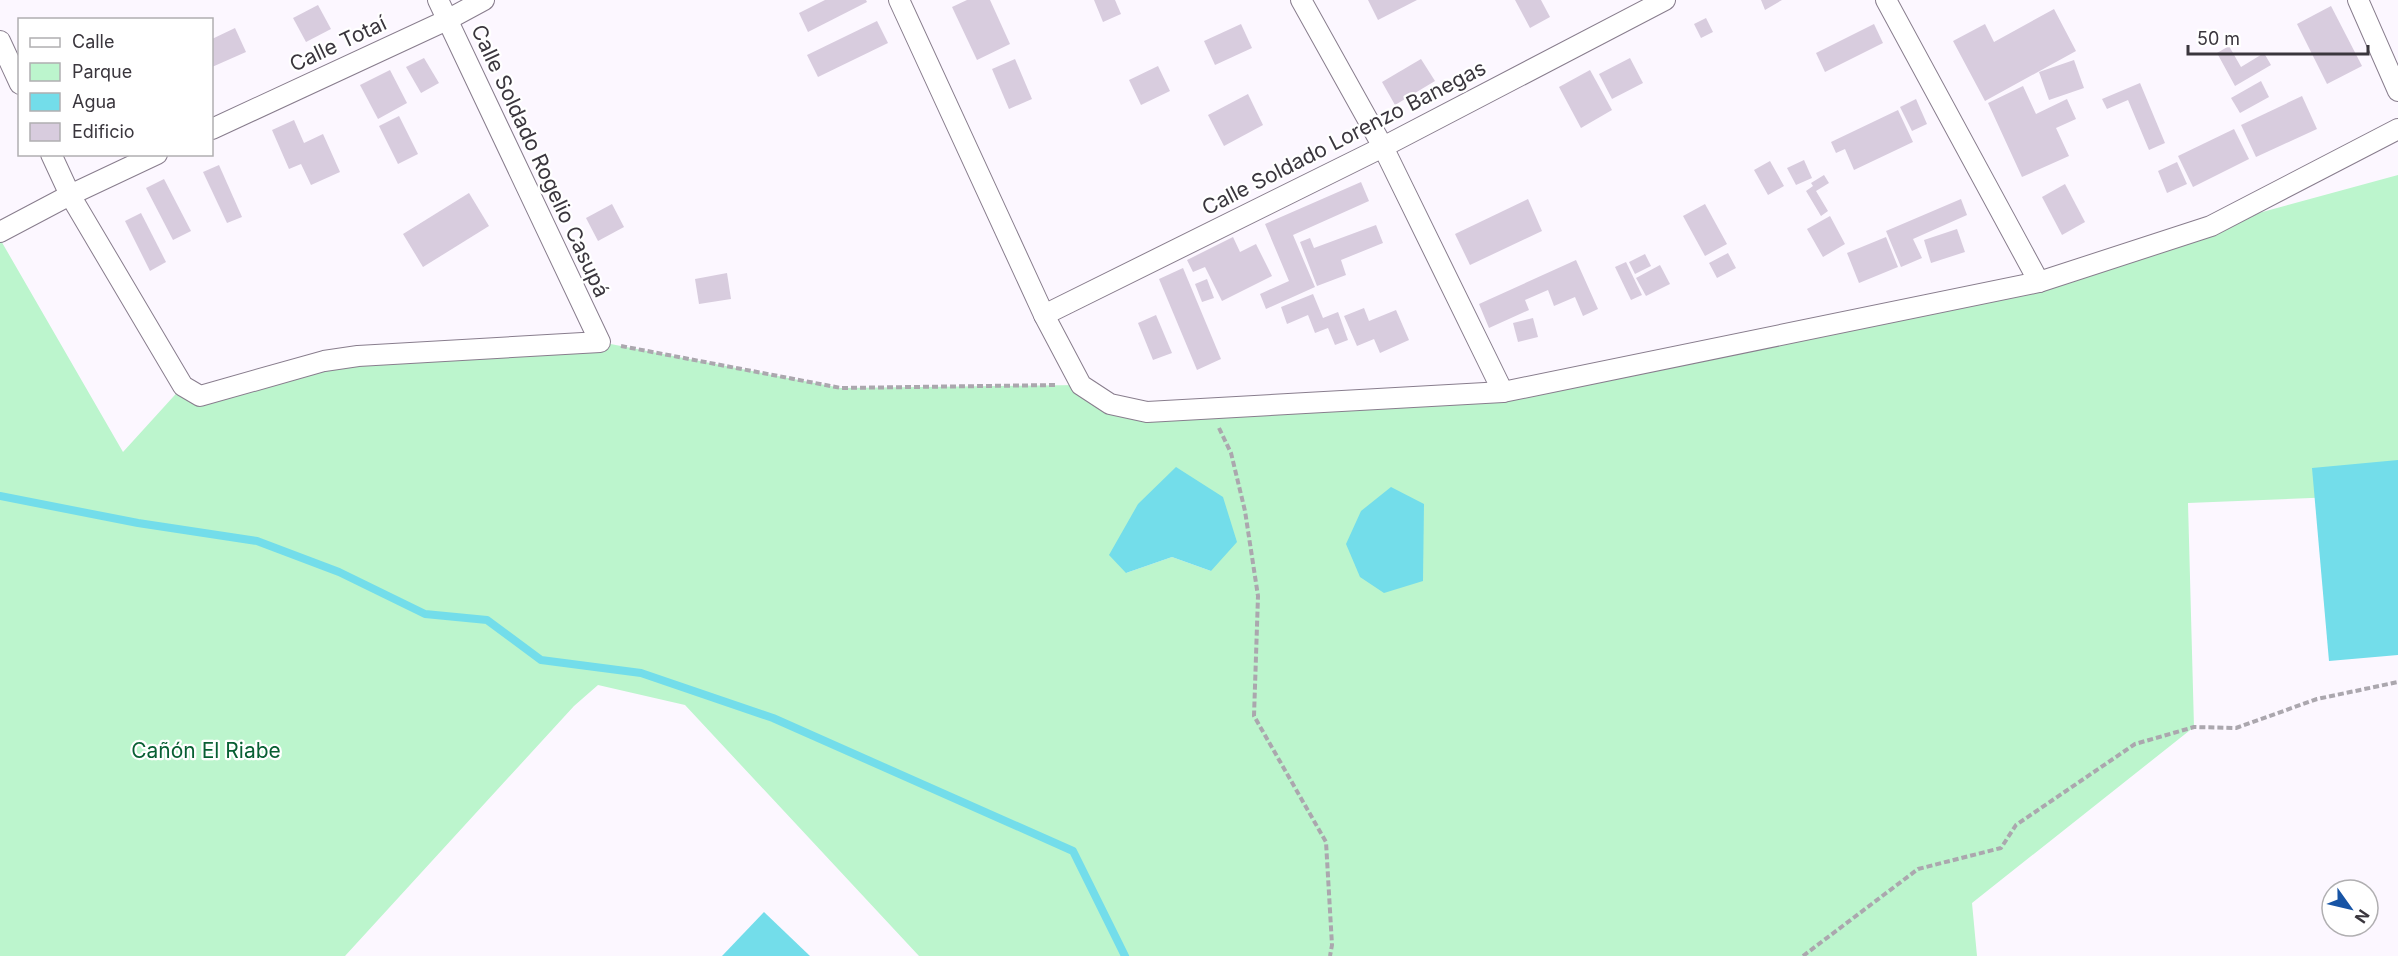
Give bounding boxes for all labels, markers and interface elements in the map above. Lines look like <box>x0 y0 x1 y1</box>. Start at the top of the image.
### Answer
street label: Calle Totaí <box>285 10 391 77</box>
legend <box>18 18 213 156</box>
scale bar <box>2188 18 2368 56</box>
street label: Calle Soldado Rogelio Casupá <box>466 21 615 301</box>
text: 50 m <box>2197 28 2240 49</box>
text: Calle <box>72 31 114 52</box>
street label: Calle Soldado Lorenzo Banegas <box>1198 55 1490 220</box>
text: Parque <box>72 61 132 82</box>
text: Agua <box>72 91 116 112</box>
text: Edificio <box>72 121 135 142</box>
park label: Cañón El Riabe <box>131 738 281 763</box>
north arrow <box>2320 878 2380 938</box>
text: N <box>2351 906 2374 927</box>

